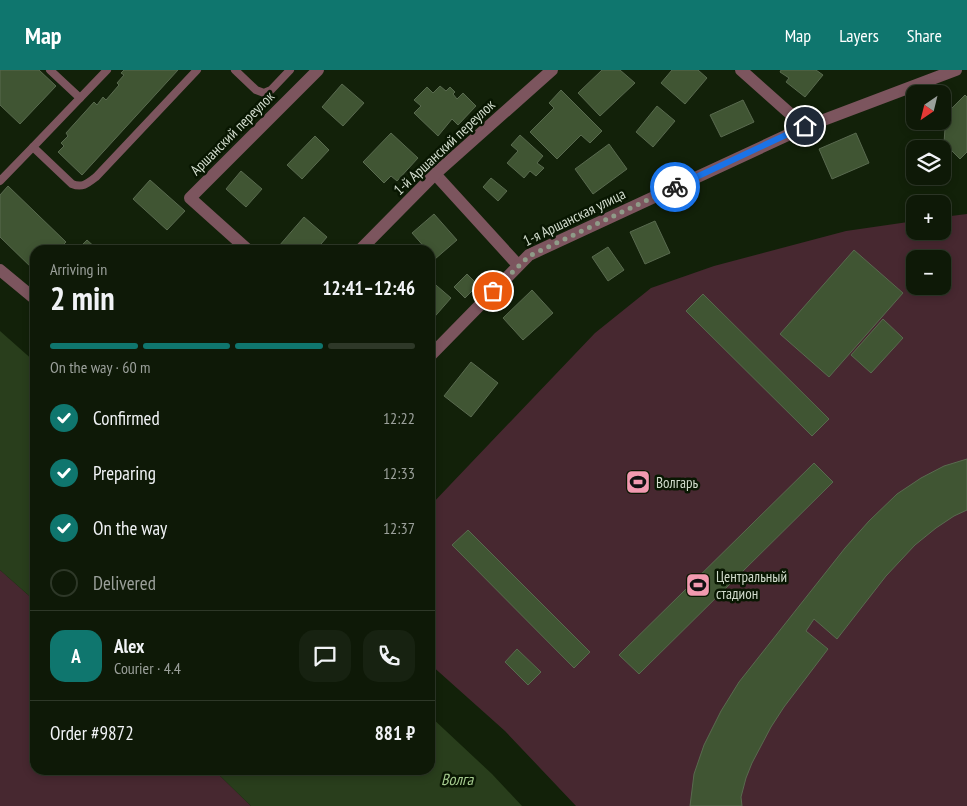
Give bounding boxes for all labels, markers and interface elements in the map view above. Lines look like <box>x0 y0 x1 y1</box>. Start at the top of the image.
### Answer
text: Map <box>25 20 62 51</box>
text: Map <box>785 24 811 47</box>
text: Layers <box>839 24 879 47</box>
text: Share <box>907 24 942 47</box>
north arrow <box>906 85 951 130</box>
map controls <box>906 85 951 295</box>
street label: Аршанский переулок <box>186 87 278 179</box>
street label: 1-й Аршанский переулок <box>389 95 499 199</box>
pin <box>784 105 826 147</box>
icon: home <box>791 112 819 140</box>
button: layers <box>906 140 951 185</box>
courier <box>650 162 700 212</box>
icon: bike <box>661 173 689 201</box>
street label: 1-я Аршанская улица <box>520 184 628 250</box>
button: + <box>906 195 951 240</box>
button: − <box>906 250 951 295</box>
text: Arriving in <box>50 259 107 279</box>
pin <box>472 270 514 312</box>
text: 12:41–12:46 <box>322 276 415 300</box>
text: 2 min <box>50 277 115 319</box>
icon: bag <box>479 277 507 305</box>
text: On the way · 60 m <box>50 357 150 377</box>
icon: check <box>50 404 78 432</box>
text: Confirmed <box>93 406 160 430</box>
text: 12:22 <box>383 408 415 428</box>
icon: check <box>50 459 78 487</box>
text: Preparing <box>93 461 156 485</box>
text: 12:33 <box>383 463 415 483</box>
sports icon: Волгарь <box>625 469 651 495</box>
place label: Волгарь <box>656 473 699 492</box>
icon: check <box>50 514 78 542</box>
text: On the way <box>93 516 167 540</box>
text: 12:37 <box>383 518 415 538</box>
place label: Центральный стадион <box>716 567 787 603</box>
text: Delivered <box>93 571 156 595</box>
sports icon: Центральный стадион <box>685 572 711 598</box>
button: chat <box>299 630 351 682</box>
button: phone <box>363 630 415 682</box>
text: Alex <box>114 634 144 658</box>
text: A <box>71 644 81 668</box>
text: Courier · 4.4 <box>114 658 181 678</box>
text: Order #9872 <box>50 721 134 745</box>
text: 881 ₽ <box>375 721 415 745</box>
water label: Волга <box>441 769 475 789</box>

